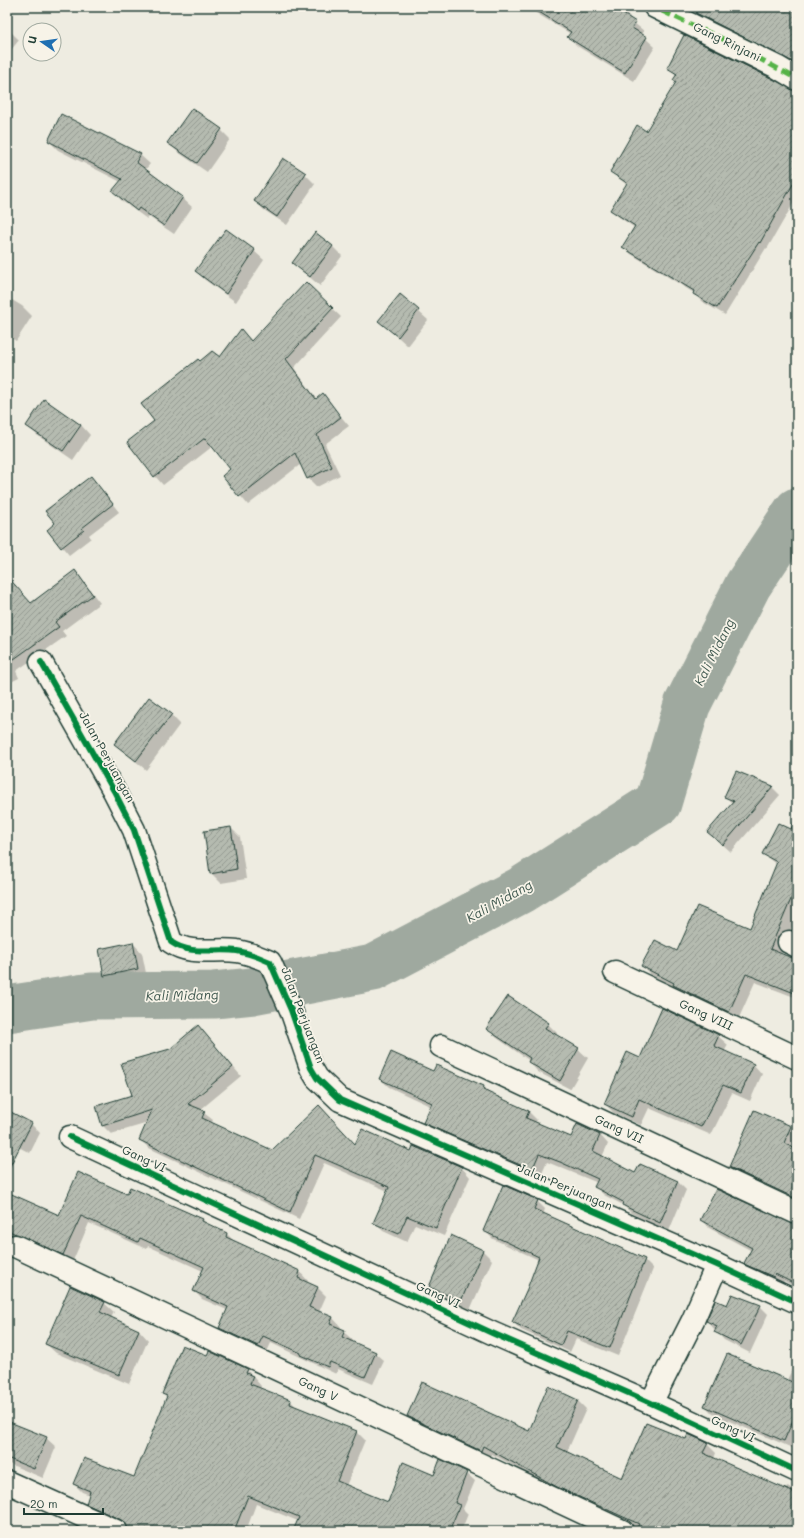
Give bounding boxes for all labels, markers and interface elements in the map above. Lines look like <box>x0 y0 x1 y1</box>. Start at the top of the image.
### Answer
street label: Gang Rinjani <box>691 18 764 64</box>
north arrow <box>22 22 62 62</box>
text: U <box>24 34 40 45</box>
water label: Kali Midang <box>689 615 738 688</box>
street label: Jalan Perjuangan <box>76 708 140 805</box>
water label: Kali Midang <box>463 875 535 926</box>
street label: Jalan Perjuangan <box>278 964 330 1065</box>
water label: Kali Midang <box>145 985 219 1004</box>
street label: Gang VIII <box>677 995 736 1033</box>
street label: Gang VII <box>592 1110 646 1146</box>
street label: Gang VI <box>120 1141 169 1175</box>
street label: Jalan Perjuangan <box>515 1159 615 1213</box>
street label: Gang VI <box>414 1277 463 1311</box>
street label: Gang V <box>296 1372 341 1404</box>
street label: Gang VI <box>709 1411 758 1445</box>
scale bar <box>24 1490 103 1516</box>
text: 20 m <box>30 1495 58 1511</box>

